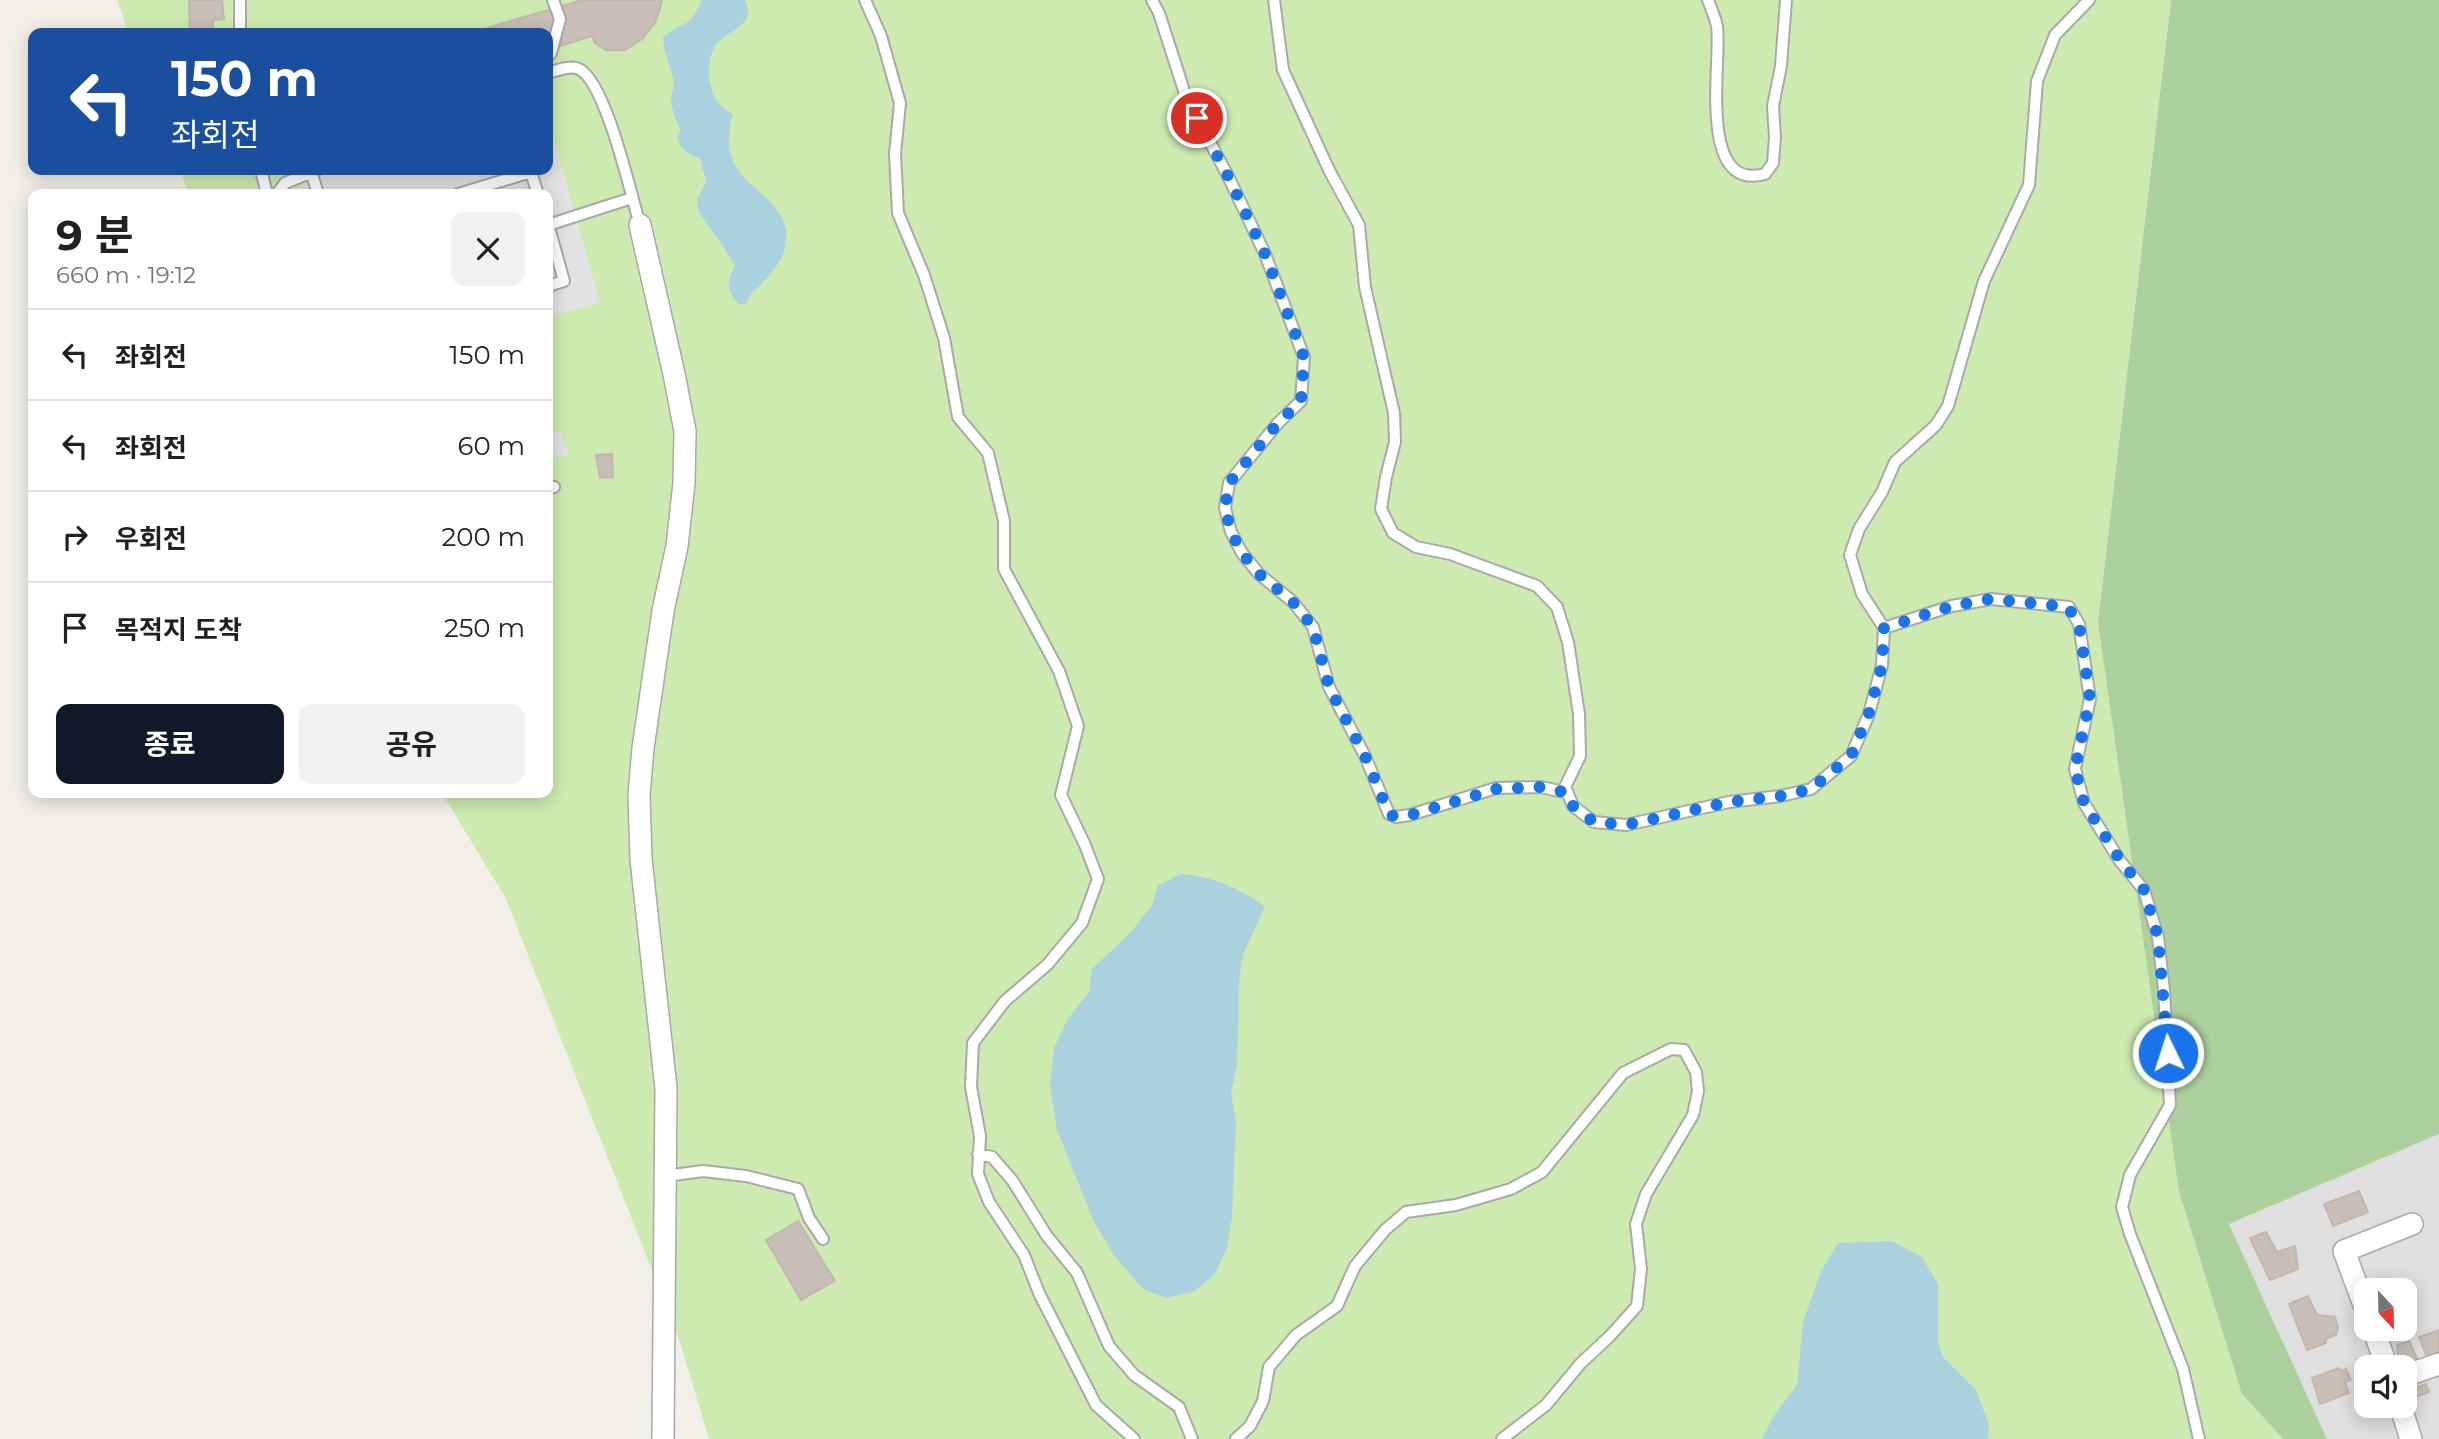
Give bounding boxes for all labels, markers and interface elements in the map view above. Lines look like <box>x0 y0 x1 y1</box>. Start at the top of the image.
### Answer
text: 150 m <box>171 49 318 108</box>
icon: left <box>56 56 147 147</box>
pin <box>1167 88 1227 148</box>
icon: arrive <box>1178 99 1216 137</box>
text: 좌회전 <box>171 115 259 154</box>
text: 9 분 <box>56 209 133 261</box>
button: close <box>451 212 525 286</box>
text: 660 m · 19:12 <box>56 261 196 289</box>
icon: left <box>56 336 94 374</box>
text: 150 m <box>449 339 525 371</box>
text: 좌회전 <box>115 341 187 373</box>
icon: left <box>56 427 94 465</box>
text: 60 m <box>458 430 525 462</box>
text: 좌회전 <box>115 432 187 464</box>
icon: right <box>56 518 94 556</box>
text: 200 m <box>441 521 525 553</box>
text: 우회전 <box>115 523 187 555</box>
icon: arrive <box>56 609 94 647</box>
text: 250 m <box>444 612 525 644</box>
text: 목적지 도착 <box>115 614 242 646</box>
button: 종료 <box>56 704 284 784</box>
button: 공유 <box>298 704 525 784</box>
position arrow <box>2131 1016 2205 1090</box>
north arrow <box>2354 1278 2417 1340</box>
map controls <box>2354 1278 2417 1418</box>
button: sound <box>2354 1355 2417 1418</box>

